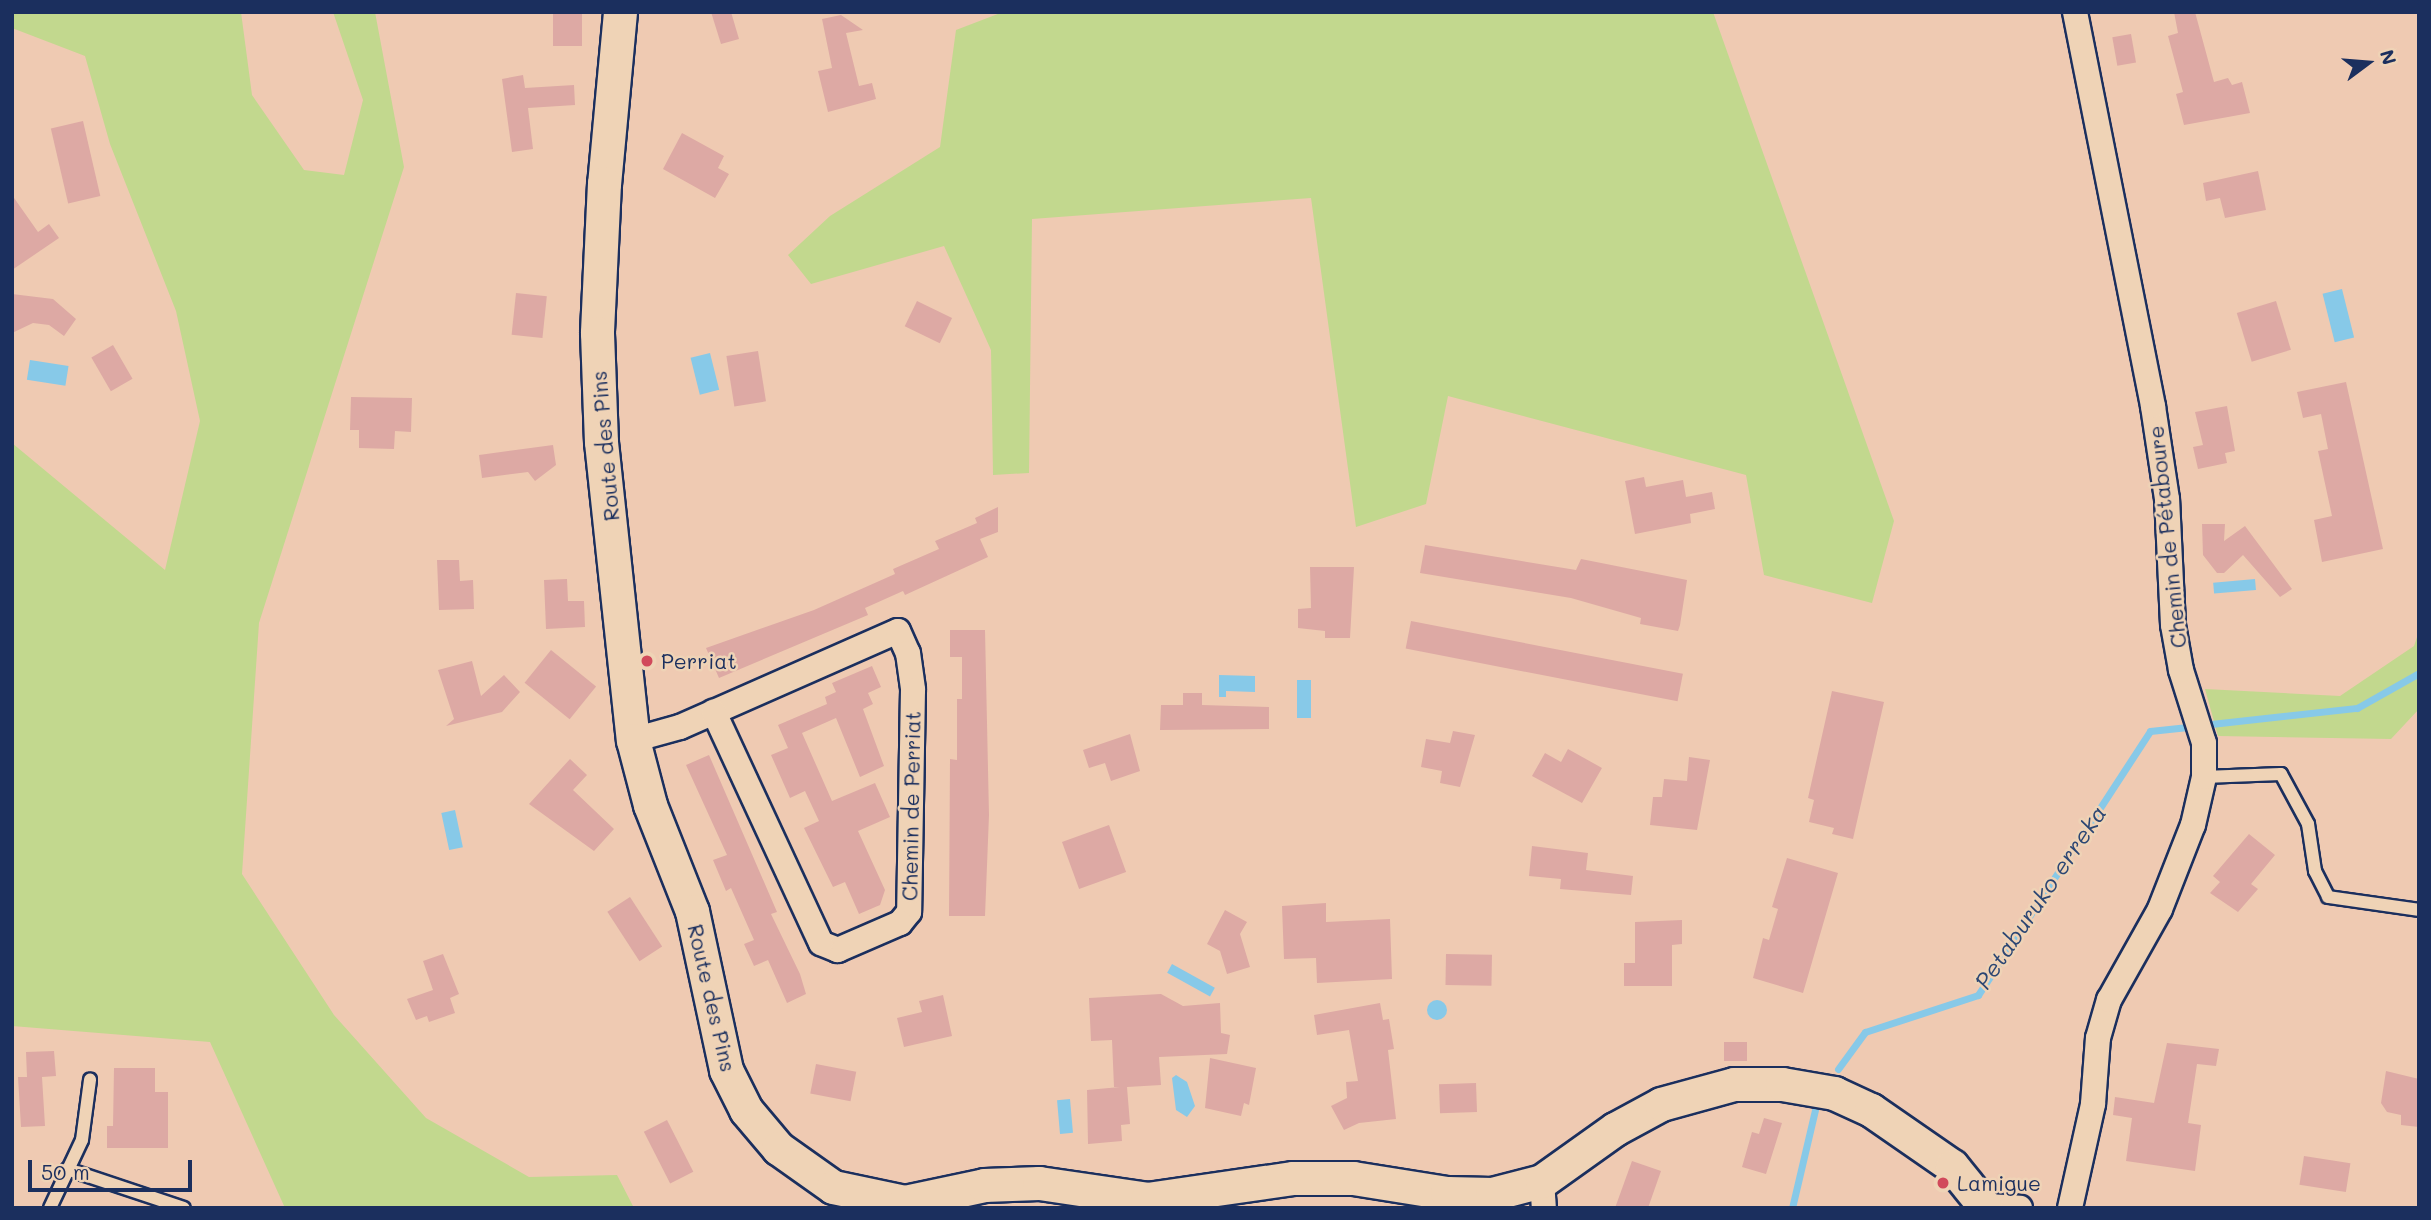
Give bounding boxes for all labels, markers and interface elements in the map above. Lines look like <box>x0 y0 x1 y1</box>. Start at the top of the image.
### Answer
north arrow <box>2333 28 2403 98</box>
text: N <box>2375 47 2403 67</box>
street label: Route des Pins <box>586 370 624 522</box>
street label: Chemin de Pétaboure <box>2143 425 2191 649</box>
place label: Perriat <box>661 648 737 674</box>
marker: Perriat <box>639 653 655 669</box>
street label: Chemin de Perriat <box>897 711 925 901</box>
water label: Petaburuko erreka <box>1968 800 2112 994</box>
street label: Route des Pins <box>683 922 741 1074</box>
scale bar <box>32 1146 196 1190</box>
text: 50 m <box>41 1158 90 1185</box>
place label: Lamigue <box>1957 1170 2041 1196</box>
marker: Lamigue <box>1935 1175 1951 1191</box>

